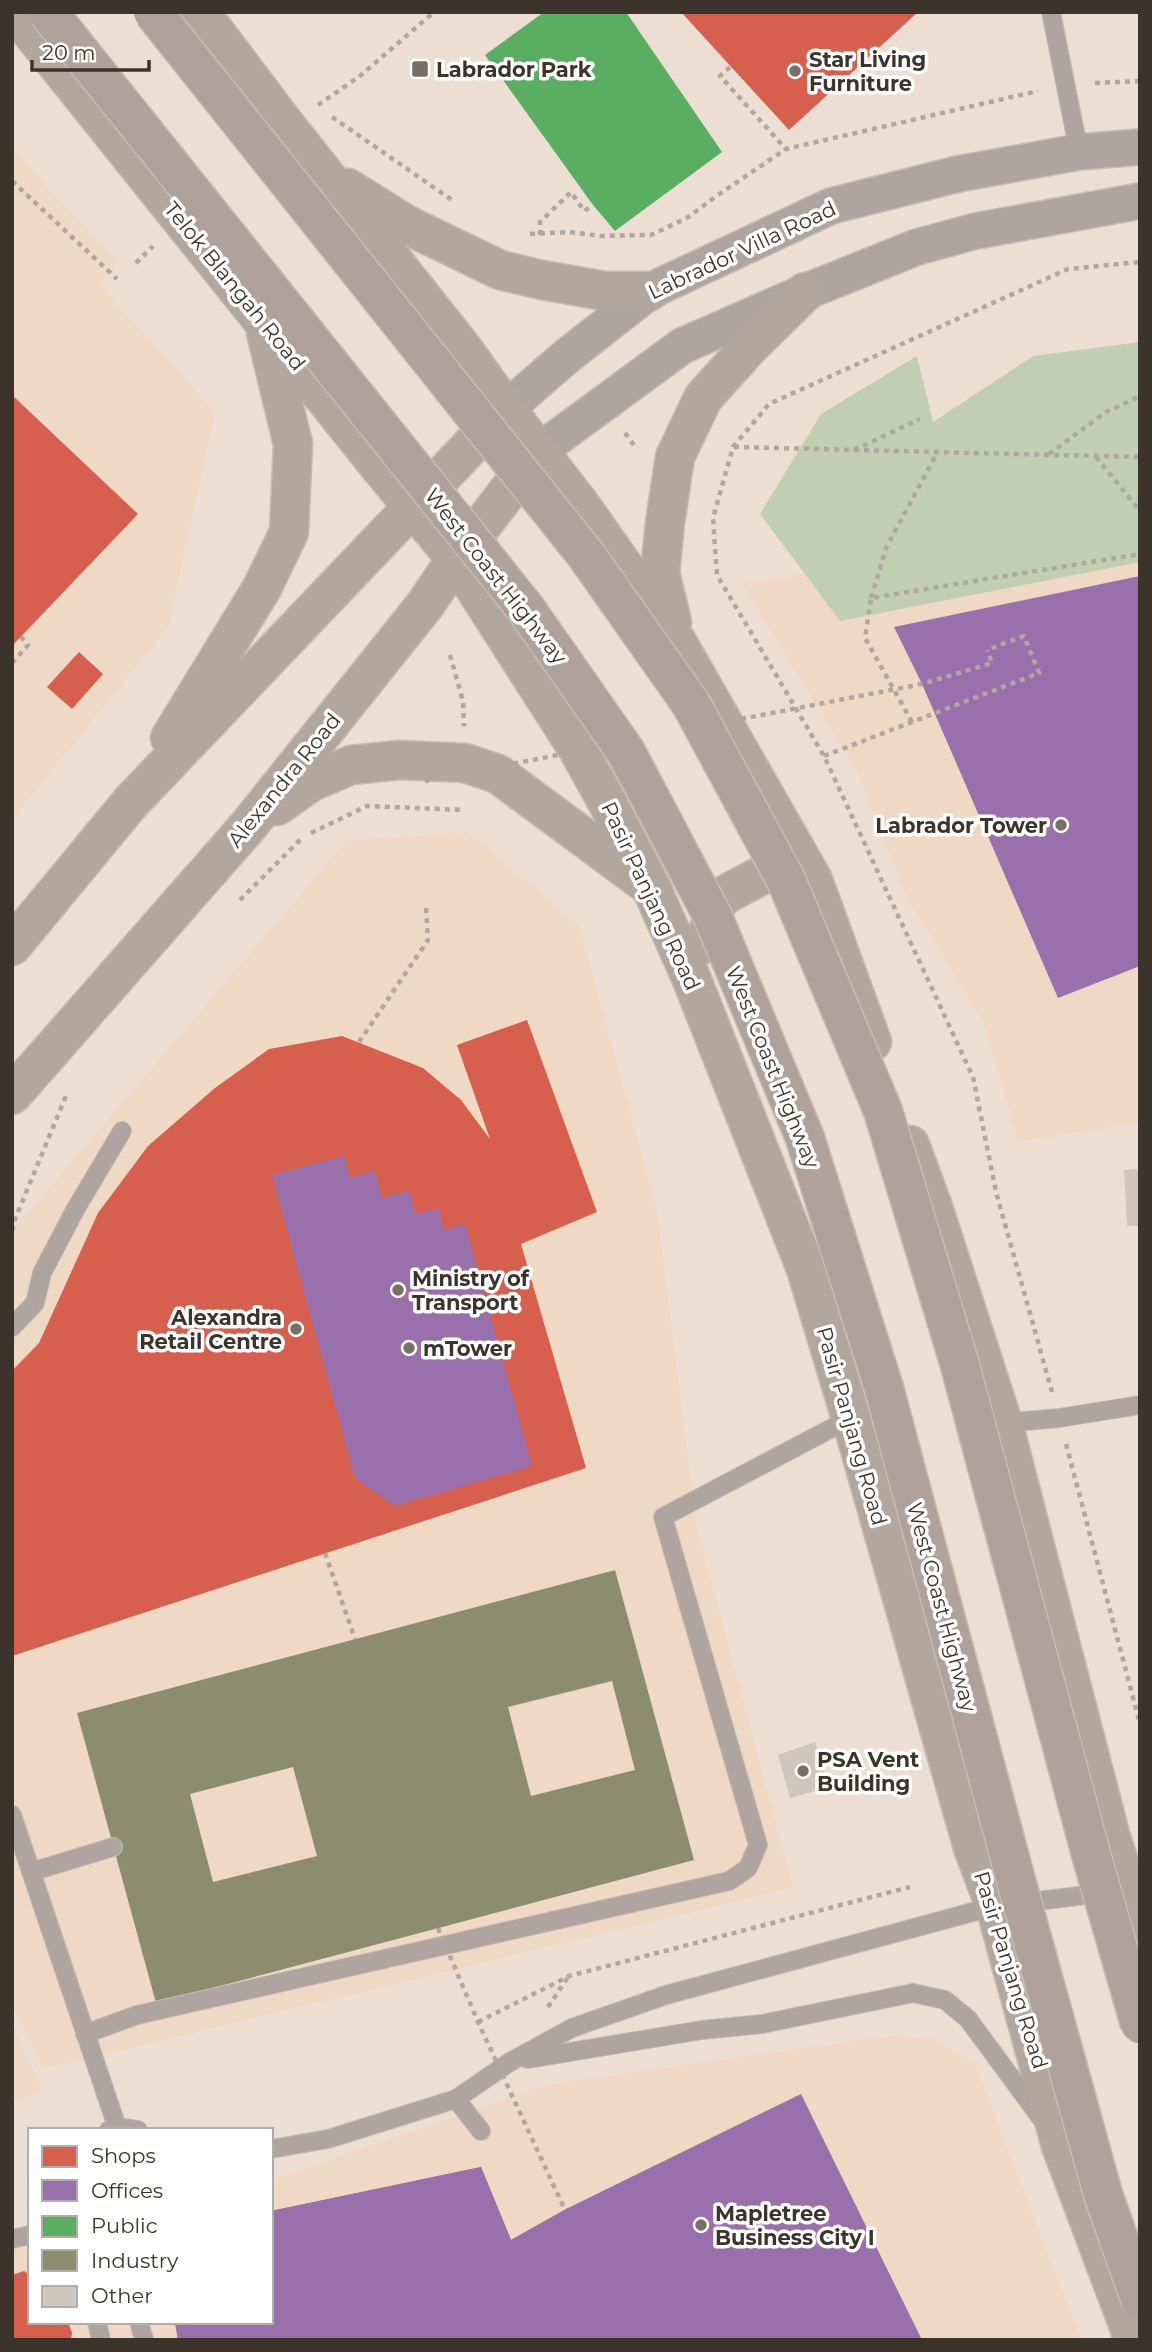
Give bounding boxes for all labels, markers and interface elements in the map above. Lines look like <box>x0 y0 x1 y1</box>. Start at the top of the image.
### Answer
scale bar <box>32 28 149 72</box>
text: 20 m <box>42 40 96 65</box>
place label: Star Living Furniture <box>809 47 926 96</box>
place label: Labrador Park <box>436 57 592 82</box>
marker: Labrador Park <box>410 59 430 79</box>
marker: Star Living Furniture <box>787 63 803 79</box>
street label: Labrador Villa Road <box>644 195 840 305</box>
street label: Telok Blangah Road <box>159 197 311 375</box>
street label: West Coast Highway <box>420 483 573 669</box>
street label: Alexandra Road <box>222 708 346 852</box>
street label: Pasir Panjang Road <box>596 798 706 994</box>
place label: Labrador Tower <box>875 813 1047 838</box>
marker: Labrador Tower <box>1053 817 1069 833</box>
street label: West Coast Highway <box>721 962 825 1172</box>
place label: Ministry of Transport <box>412 1266 530 1315</box>
marker: Ministry of Transport <box>390 1282 406 1298</box>
place label: Alexandra Retail Centre <box>139 1305 282 1354</box>
marker: Alexandra Retail Centre <box>288 1321 304 1337</box>
street label: Pasir Panjang Road <box>812 1324 892 1528</box>
place label: mTower <box>423 1336 512 1361</box>
marker: mTower <box>401 1340 417 1356</box>
street label: West Coast Highway <box>902 1500 982 1715</box>
place label: PSA Vent Building <box>817 1747 919 1796</box>
marker: PSA Vent Building <box>795 1763 811 1779</box>
street label: Pasir Panjang Road <box>969 1868 1053 2072</box>
legend <box>28 2128 273 2324</box>
text: Shops <box>91 2143 156 2168</box>
text: Offices <box>91 2178 163 2203</box>
place label: Mapletree Business City I <box>715 2201 875 2250</box>
text: Public <box>91 2213 158 2238</box>
marker: Mapletree Business City I <box>693 2217 709 2233</box>
text: Industry <box>91 2248 179 2273</box>
text: Other <box>91 2283 153 2308</box>

